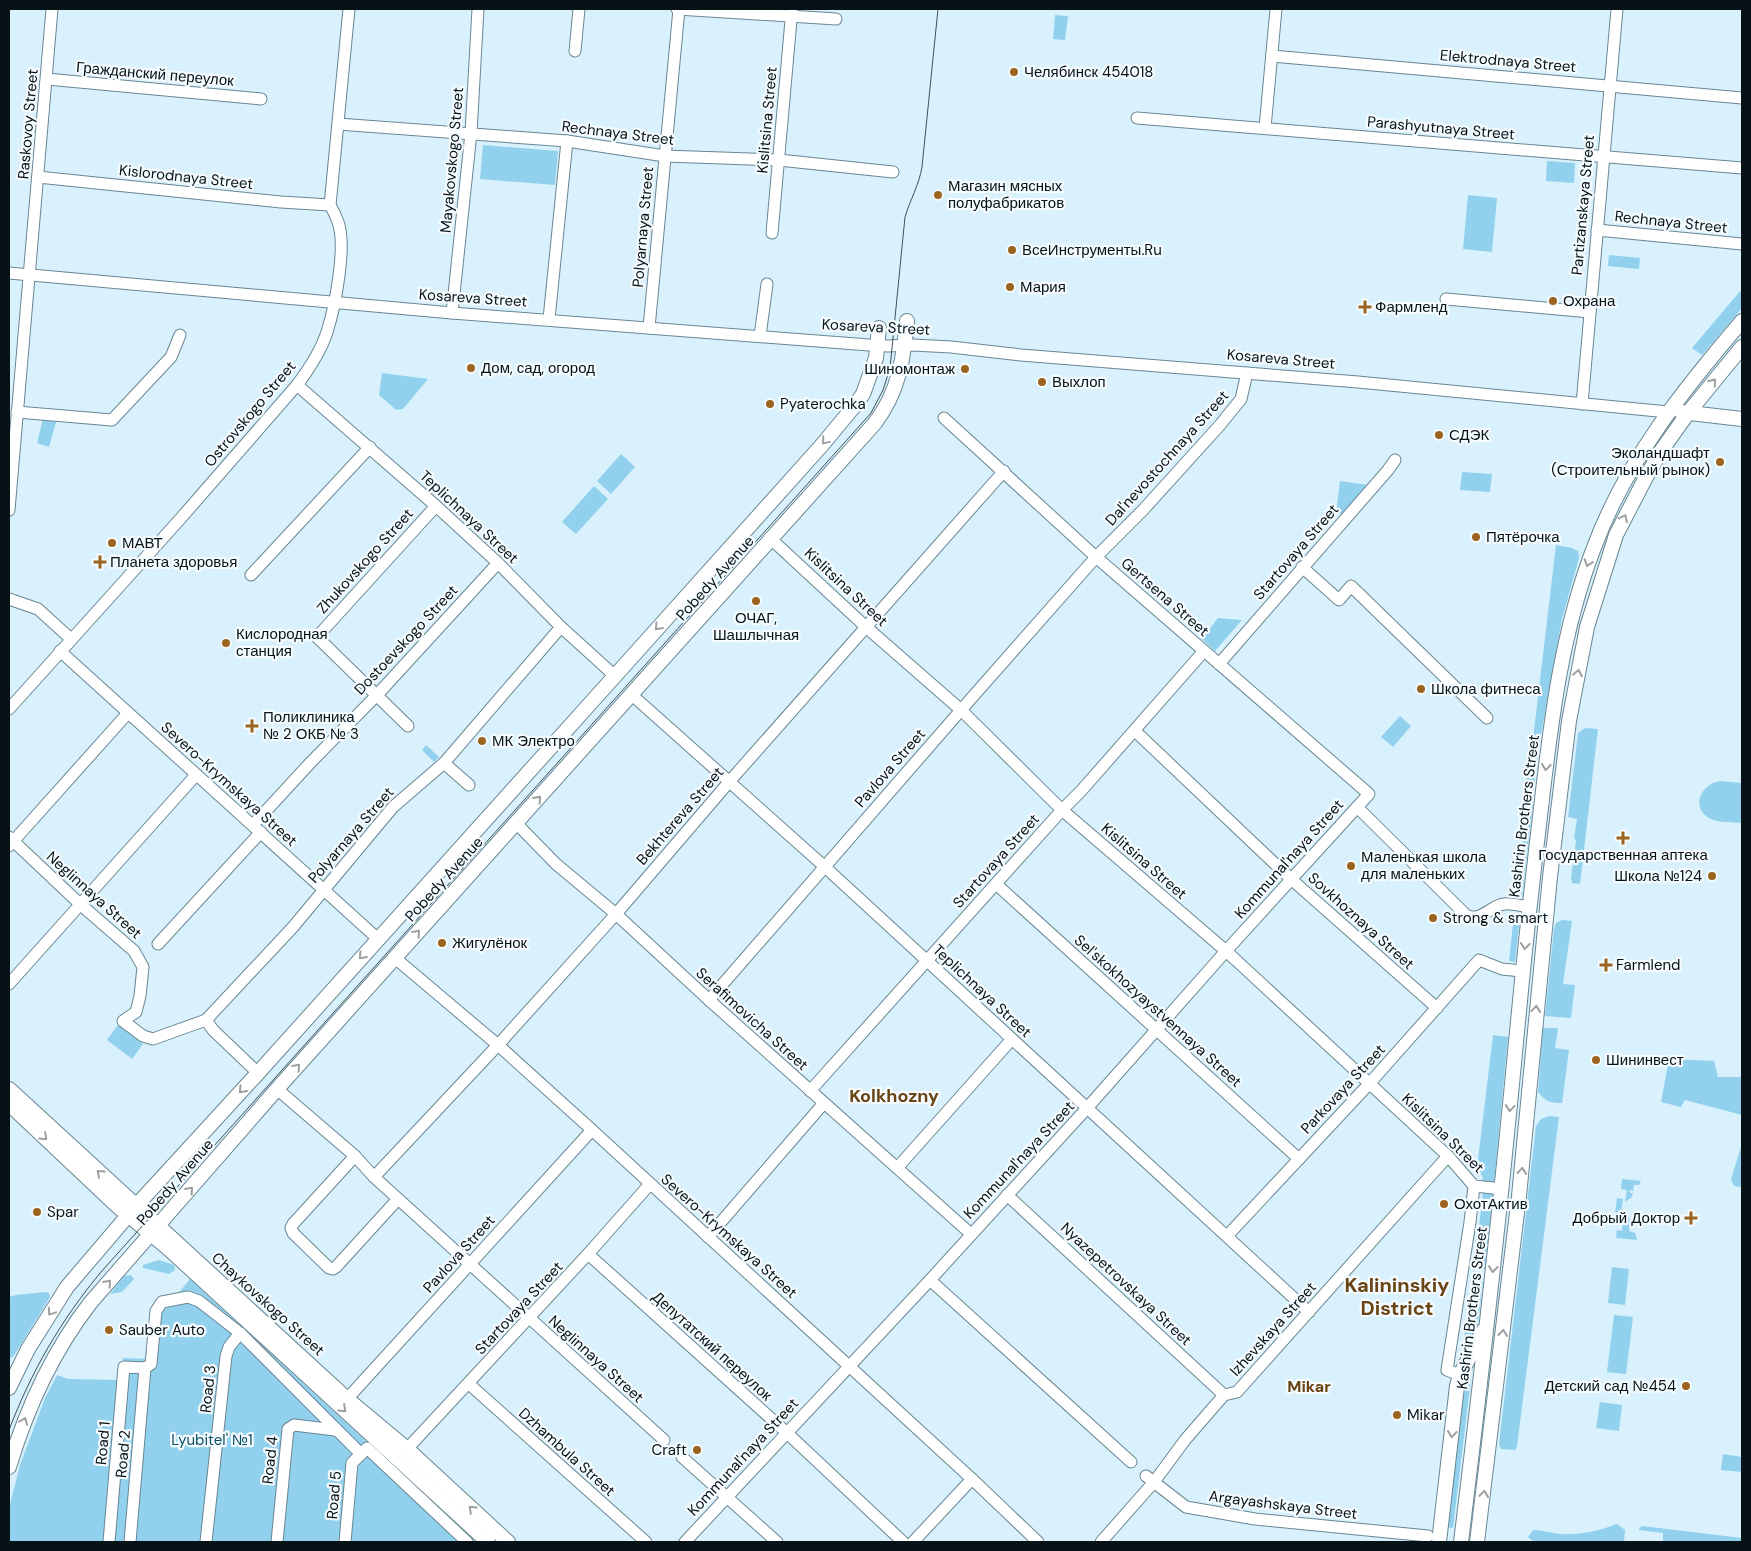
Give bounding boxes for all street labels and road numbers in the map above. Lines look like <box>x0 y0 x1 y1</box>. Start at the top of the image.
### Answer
street label: Elektrodnaya Street <box>1439 45 1577 77</box>
street label: Гражданский переулок <box>75 57 235 91</box>
street label: Kislitsina Street <box>752 66 782 174</box>
street label: Raskovoy Street <box>13 68 43 180</box>
street label: Mayakovskogo Street <box>436 86 468 234</box>
street label: Parashyutnaya Street <box>1366 112 1516 144</box>
street label: Rechnaya Street <box>561 116 676 150</box>
street label: Partizanskaya Street <box>1567 134 1599 276</box>
street label: Kislorodnaya Street <box>118 160 254 194</box>
street label: Polyarnaya Street <box>628 166 658 288</box>
street label: Rechnaya Street <box>1614 206 1728 238</box>
street label: Kosareva Street <box>418 284 528 312</box>
street label: Kosareva Street <box>821 314 931 340</box>
street label: Kosareva Street <box>1226 344 1336 374</box>
street label: Ostrovskogo Street <box>200 357 300 471</box>
street label: Dal'nevostochnaya Street <box>1101 386 1233 530</box>
street label: Teplichnaya Street <box>415 466 523 568</box>
street label: Startovaya Street <box>1249 500 1343 604</box>
street label: Zhukovskogo Street <box>312 504 418 618</box>
street label: Pobedy Avenue <box>672 531 758 625</box>
street label: Kislitsina Street <box>800 543 892 631</box>
street label: Gertsena Street <box>1117 553 1213 641</box>
street label: Dostoevskogo Street <box>350 581 462 699</box>
street label: Severo-Krymskaya Street <box>157 717 301 851</box>
street label: Pavlova Street <box>850 724 930 812</box>
street label: Kashirin Brothers Street <box>1504 733 1544 898</box>
street label: Bekhtereva Street <box>632 763 728 869</box>
street label: Polyarnaya Street <box>304 783 398 887</box>
street label: Kommunal'naya Street <box>1230 795 1348 923</box>
street label: Startovaya Street <box>948 809 1044 912</box>
street label: Kislitsina Street <box>1097 818 1191 904</box>
street label: Pobedy Avenue <box>401 832 487 926</box>
street label: Neglinnaya Street <box>42 847 146 943</box>
street label: Sovkhoznaya Street <box>1304 868 1418 974</box>
street label: Sel'skokhozyaystvennaya Street <box>1070 930 1246 1092</box>
street label: Teplichnaya Street <box>928 940 1036 1042</box>
street label: Serafimovicha Street <box>692 963 813 1075</box>
street label: Parkovaya Street <box>1296 1040 1390 1138</box>
street label: Kislitsina Street <box>1398 1089 1489 1177</box>
street label: Kommunal'naya Street <box>959 1097 1079 1223</box>
street label: Pobedy Avenue <box>132 1135 218 1229</box>
street label: Severo-Krymskaya Street <box>657 1169 801 1303</box>
street label: Pavlova Street <box>419 1211 499 1297</box>
street label: Nyazepetrovskaya Street <box>1056 1218 1196 1350</box>
street label: Kashirin Brothers Street <box>1452 1225 1492 1390</box>
street label: Chaykovskogo Street <box>207 1248 329 1360</box>
street label: Startovaya Street <box>471 1257 567 1359</box>
street label: Izhevskaya Street <box>1225 1278 1321 1380</box>
street label: Депутатский переулок <box>648 1287 776 1405</box>
street label: Neglinnaya Street <box>544 1311 648 1407</box>
street label: Road 3 <box>196 1364 220 1414</box>
street label: Kommunal'naya Street <box>683 1394 803 1520</box>
street label: Dzhambula Street <box>514 1403 620 1501</box>
street label: Road 1 <box>91 1420 115 1466</box>
street label: Road 2 <box>111 1429 135 1479</box>
street label: Road 4 <box>258 1435 282 1485</box>
street label: Road 5 <box>322 1470 346 1520</box>
street label: Argayashskaya Street <box>1208 1486 1358 1524</box>

